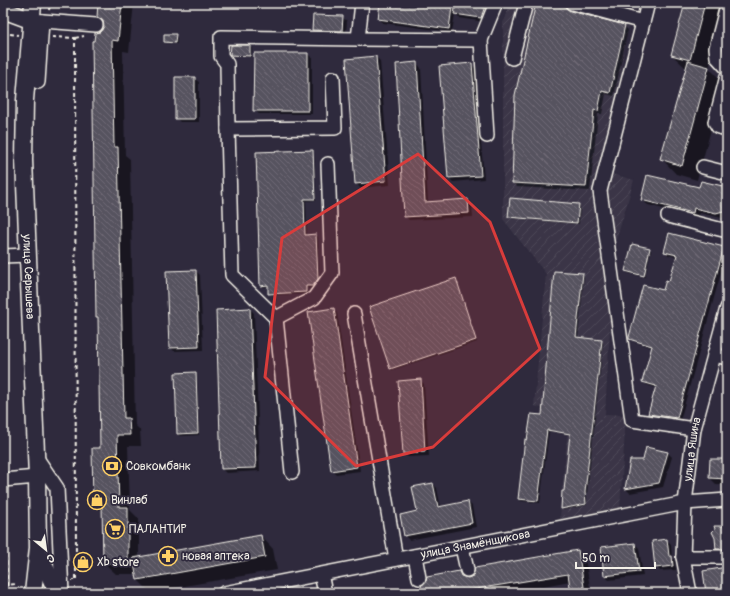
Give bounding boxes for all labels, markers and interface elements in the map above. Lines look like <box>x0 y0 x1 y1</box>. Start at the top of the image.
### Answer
street label: улица Серышева <box>20 233 38 320</box>
street label: улица Яшина <box>680 415 705 483</box>
bank icon: Совкомбанк <box>101 455 123 477</box>
place label: Совкомбанк <box>126 459 191 474</box>
shop icon: Винлаб <box>86 489 108 511</box>
place label: Винлаб <box>111 493 148 508</box>
supermarket icon: ПАЛАНТИР <box>104 518 126 540</box>
place label: ПАЛАНТИР <box>129 522 186 537</box>
street label: улица Знамёнщикова <box>418 526 532 562</box>
north arrow <box>26 530 66 570</box>
scale bar <box>576 544 655 570</box>
pharmacy icon: новая аптека <box>157 545 179 567</box>
place label: новая аптека <box>182 549 250 564</box>
text: С <box>44 551 57 566</box>
shop icon: Xb store <box>72 551 94 573</box>
text: 50 m <box>582 551 610 566</box>
place label: Xb store <box>97 555 139 570</box>

